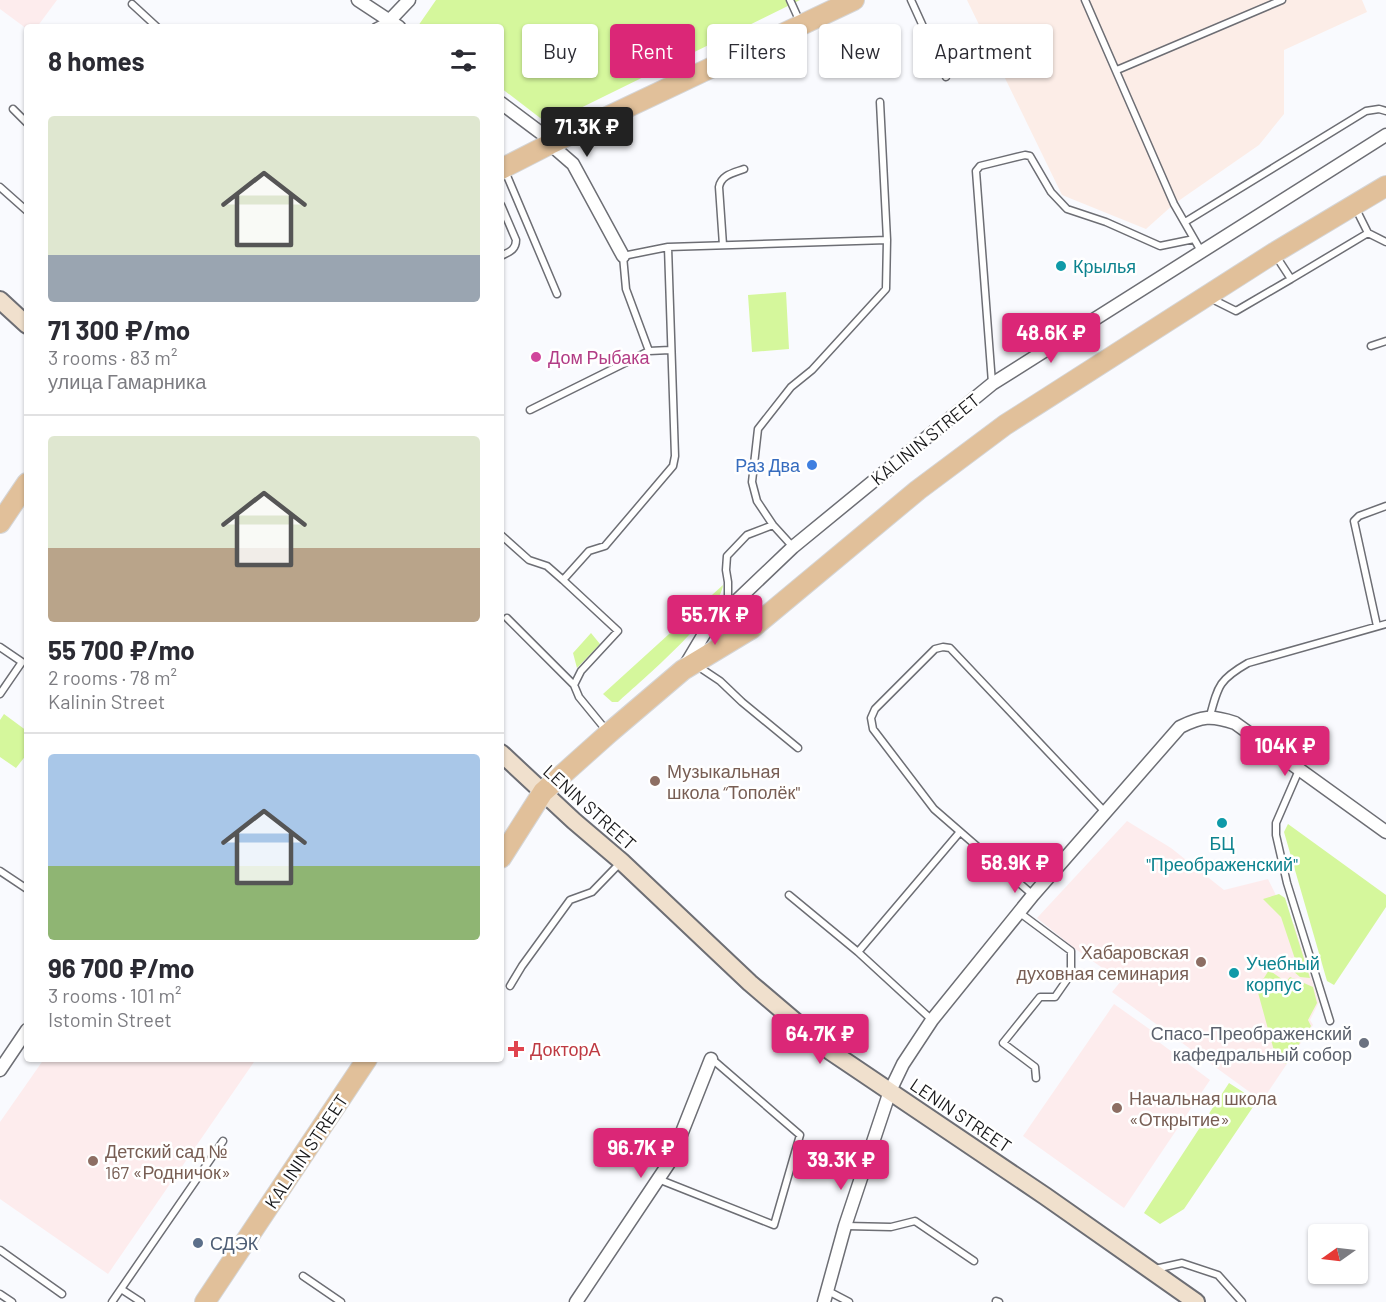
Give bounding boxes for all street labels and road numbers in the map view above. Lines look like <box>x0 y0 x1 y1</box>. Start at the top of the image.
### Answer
street label: KALININ STREET <box>866 389 984 489</box>
street label: LENIN STREET <box>539 760 641 854</box>
street label: LENIN STREET <box>906 1073 1016 1157</box>
street label: KALININ STREET <box>260 1090 352 1212</box>

